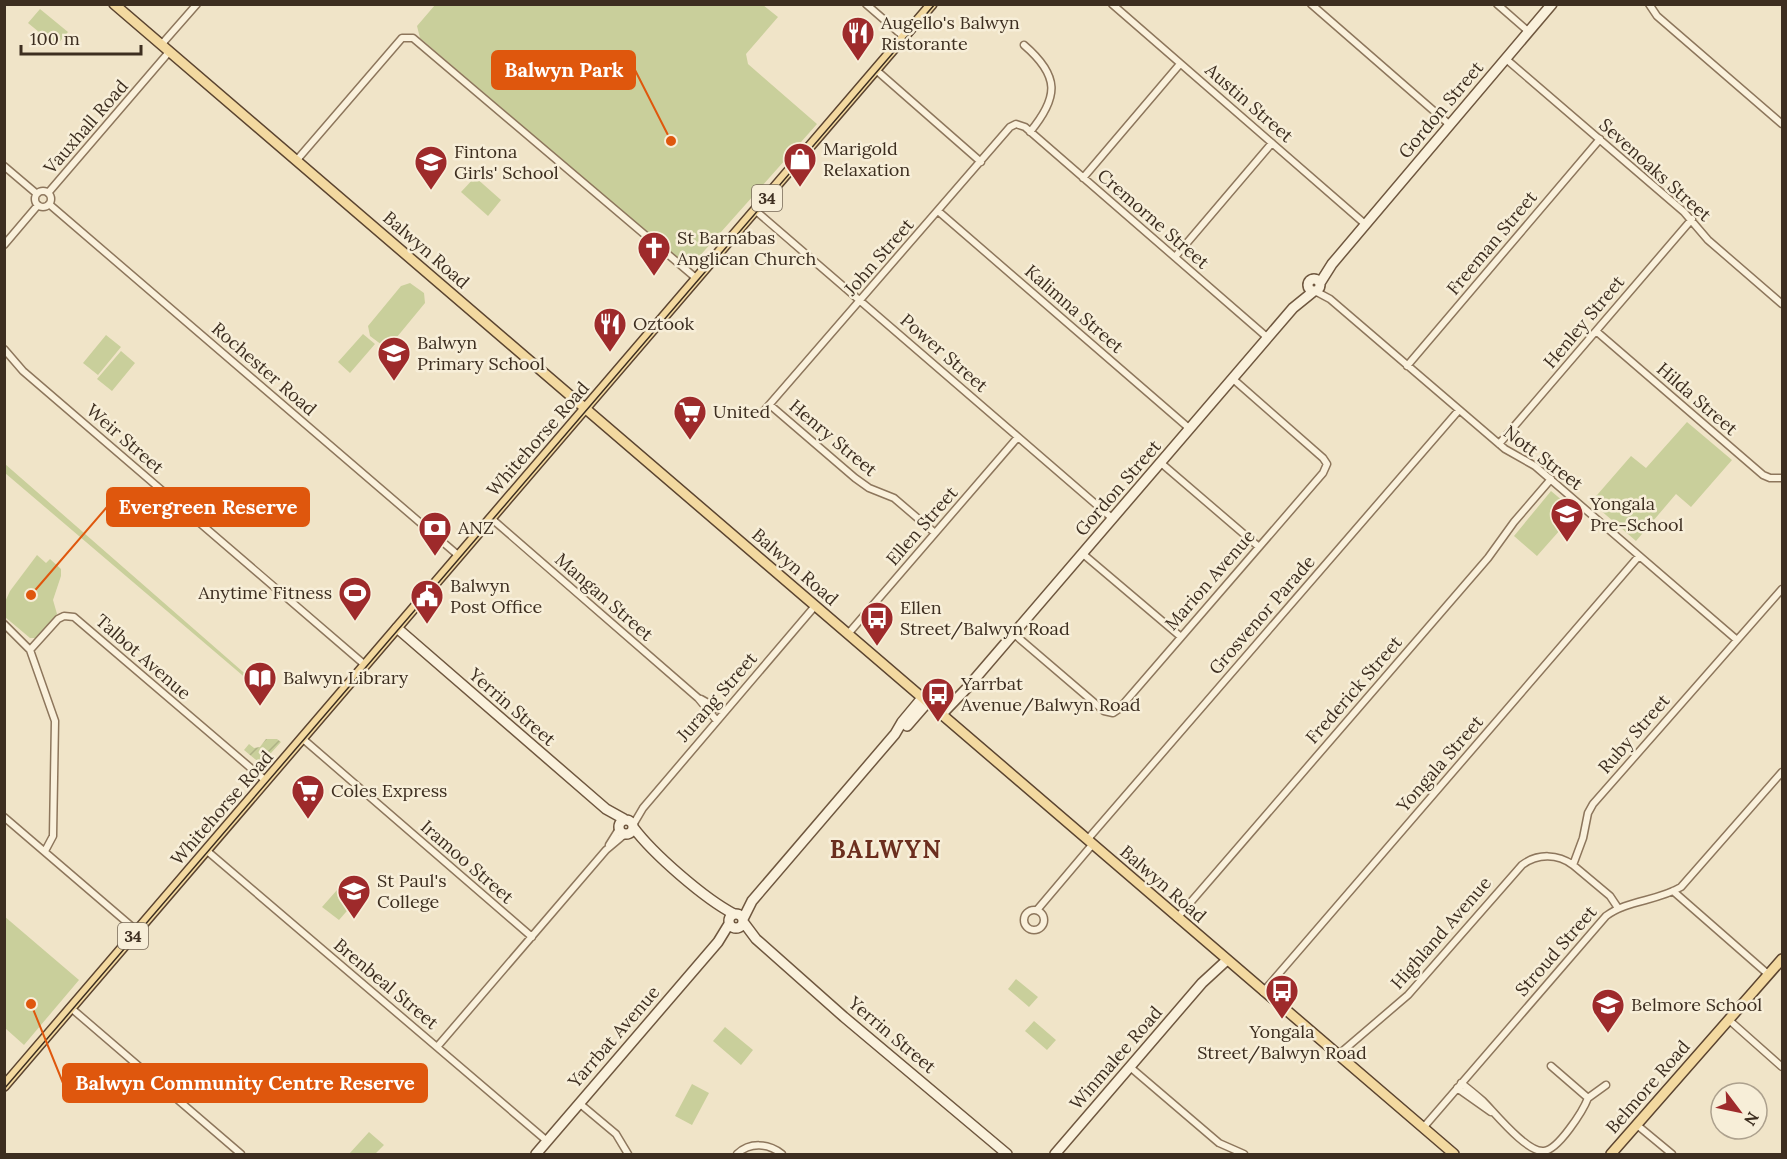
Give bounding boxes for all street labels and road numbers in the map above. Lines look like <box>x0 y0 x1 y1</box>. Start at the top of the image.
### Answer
street label: Gordon Street <box>1393 56 1488 163</box>
street label: Austin Street <box>1200 58 1298 147</box>
street label: Vauxhall Road <box>38 75 133 179</box>
street label: Sevenoaks Street <box>1594 113 1716 226</box>
street label: Cremorne Street <box>1093 164 1214 274</box>
road number: 34 <box>752 185 782 211</box>
street label: Freeman Street <box>1441 186 1542 299</box>
street label: Balwyn Road <box>379 206 474 293</box>
street label: John Street <box>838 213 918 301</box>
street label: Kalimna Street <box>1020 259 1129 358</box>
street label: Henley Street <box>1538 271 1629 373</box>
street label: Power Street <box>896 308 993 397</box>
street label: Rochester Road <box>207 317 322 420</box>
street label: Hilda Street <box>1652 357 1743 440</box>
street label: Whitehorse Road <box>481 376 594 501</box>
street label: Henry Street <box>785 394 882 481</box>
street label: Weir Street <box>82 399 169 479</box>
street label: Nott Street <box>1499 420 1588 495</box>
street label: Gordon Street <box>1070 435 1166 540</box>
street label: Ellen Street <box>881 481 962 570</box>
street label: Balwyn Road <box>748 523 843 610</box>
street label: Marion Avenue <box>1160 524 1260 635</box>
street label: Mangan Street <box>550 548 658 646</box>
street label: Grosvenor Parade <box>1204 550 1320 679</box>
street label: Talbot Avenue <box>91 609 196 705</box>
street label: Frederick Street <box>1301 631 1407 748</box>
street label: Jurang Street <box>671 647 762 747</box>
street label: Yerrin Street <box>463 662 561 751</box>
street label: Ruby Street <box>1593 689 1674 778</box>
street label: Yongala Street <box>1391 711 1488 818</box>
street label: Whitehorse Road <box>165 745 278 870</box>
street label: Iramoo Street <box>416 815 519 908</box>
street label: Balwyn Road <box>1116 840 1211 927</box>
street label: Highland Avenue <box>1385 871 1496 994</box>
street label: Stroud Street <box>1510 901 1601 1001</box>
road number: 34 <box>118 923 148 949</box>
street label: Brenbeal Street <box>329 933 443 1034</box>
street label: Yarrbat Avenue <box>562 981 664 1093</box>
street label: Yerrin Street <box>843 991 941 1078</box>
street label: Winmalee Road <box>1064 1001 1167 1114</box>
street label: Belmore Road <box>1601 1035 1695 1138</box>

